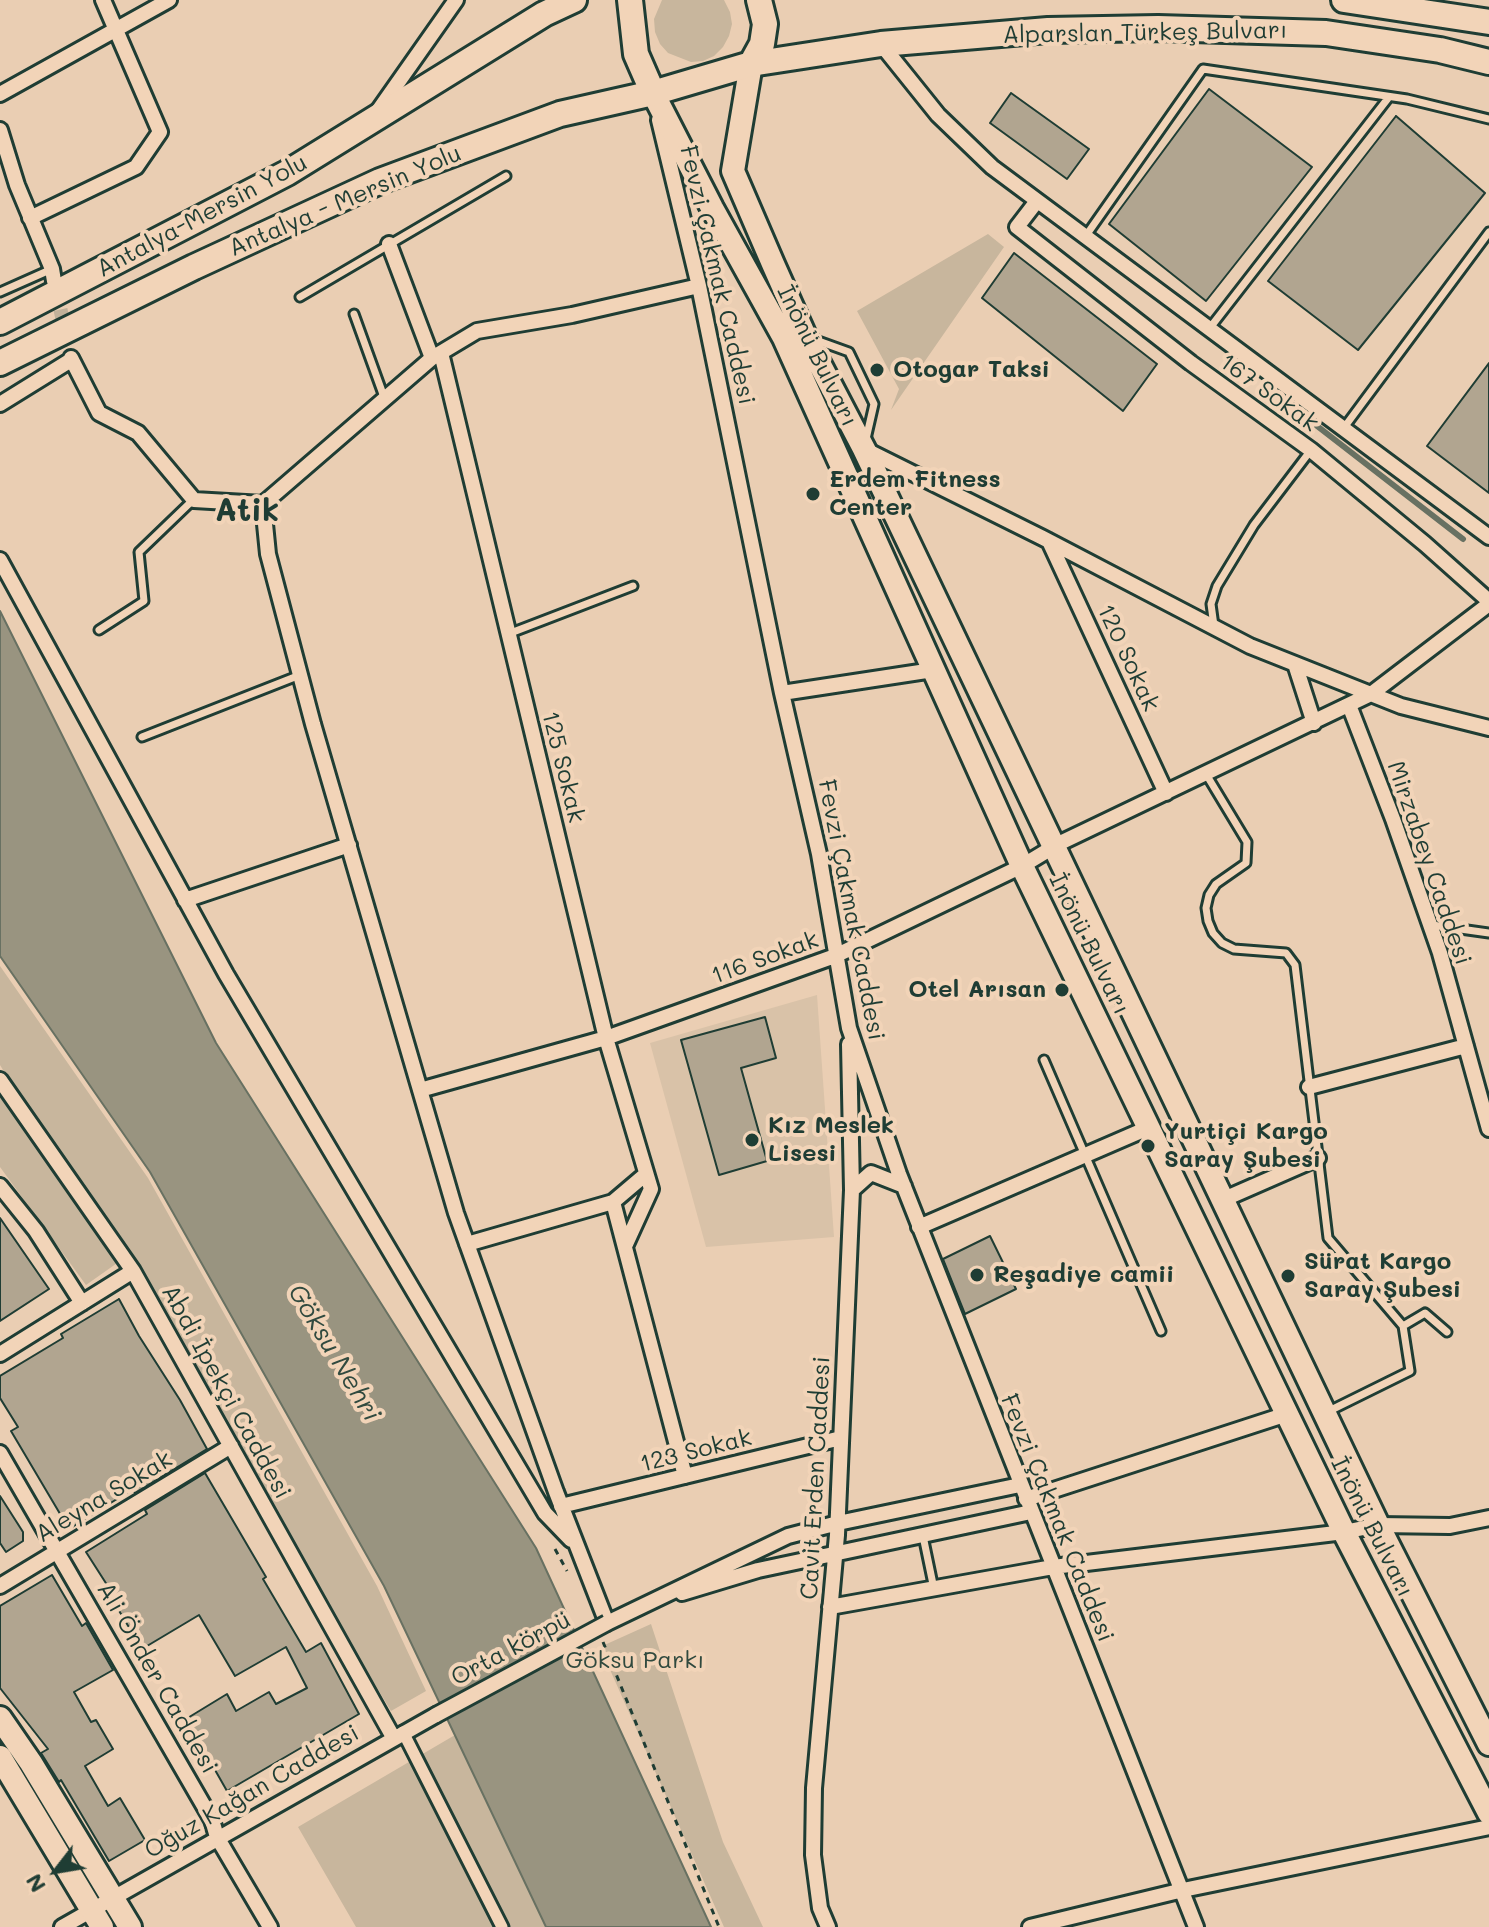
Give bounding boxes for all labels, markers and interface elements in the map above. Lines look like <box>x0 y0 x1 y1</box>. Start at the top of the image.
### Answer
street label: Alparslan Türkeş Bulvarı <box>1002 16 1288 50</box>
street label: Antalya - Mersin Yolu <box>225 139 465 263</box>
street label: Fevzi Çakmak Caddesi <box>673 143 761 407</box>
street label: Antalya-Mersin Yolu <box>92 148 312 284</box>
street label: İnönü Bulvarı <box>770 281 864 431</box>
street label: 167 Sokak <box>1214 348 1324 438</box>
place label: Otogar Taksi <box>893 356 1050 384</box>
marker: Otogar Taksi <box>868 361 886 379</box>
place label: Erdem Fitness Center <box>829 466 1000 522</box>
marker: Erdem Fitness Center <box>804 485 822 503</box>
district label: Atik <box>215 492 279 530</box>
street label: 120 Sokak <box>1091 600 1165 716</box>
street label: 125 Sokak <box>535 708 591 826</box>
street label: Mirzabey Caddesi <box>1381 757 1477 969</box>
street label: Fevzi Çakmak Caddesi <box>812 777 890 1043</box>
street label: İnönü Bulvarı <box>1042 869 1136 1019</box>
street label: 116 Sokak <box>708 925 822 991</box>
place label: Otel Arısan <box>908 976 1046 1004</box>
marker: Otel Arısan <box>1053 981 1071 999</box>
place label: Kız Meslek Lisesi <box>768 1112 894 1168</box>
place label: Yurtiçi Kargo Saray Şubesi <box>1164 1118 1328 1174</box>
marker: Kız Meslek Lisesi <box>743 1131 761 1149</box>
marker: Yurtiçi Kargo Saray Şubesi <box>1139 1137 1157 1155</box>
place label: Sürat Kargo Saray Şubesi <box>1304 1248 1461 1304</box>
place label: Reşadiye camii <box>993 1261 1174 1289</box>
marker: Reşadiye camii <box>968 1266 986 1284</box>
marker: Sürat Kargo Saray Şubesi <box>1279 1267 1297 1285</box>
water label: Göksu Nehri <box>281 1279 387 1427</box>
street label: Abdi İpekçi Caddesi <box>155 1280 297 1504</box>
street label: Cavit Erden Caddesi <box>795 1356 837 1600</box>
street label: Fevzi Çakmak Caddesi <box>994 1390 1120 1646</box>
street label: 123 Sokak <box>637 1423 755 1479</box>
street label: Aleyna Sokak <box>31 1445 177 1549</box>
street label: İnönü Bulvarı <box>1324 1452 1420 1602</box>
street label: Ali Önder Caddesi <box>90 1577 224 1779</box>
street label: Orta körpü <box>446 1605 576 1693</box>
park label: Göksu Parkı <box>565 1647 705 1675</box>
street label: Oğuz Kağan Caddesi <box>140 1719 364 1865</box>
north arrow <box>16 1831 96 1911</box>
text: N <box>18 1869 52 1898</box>

